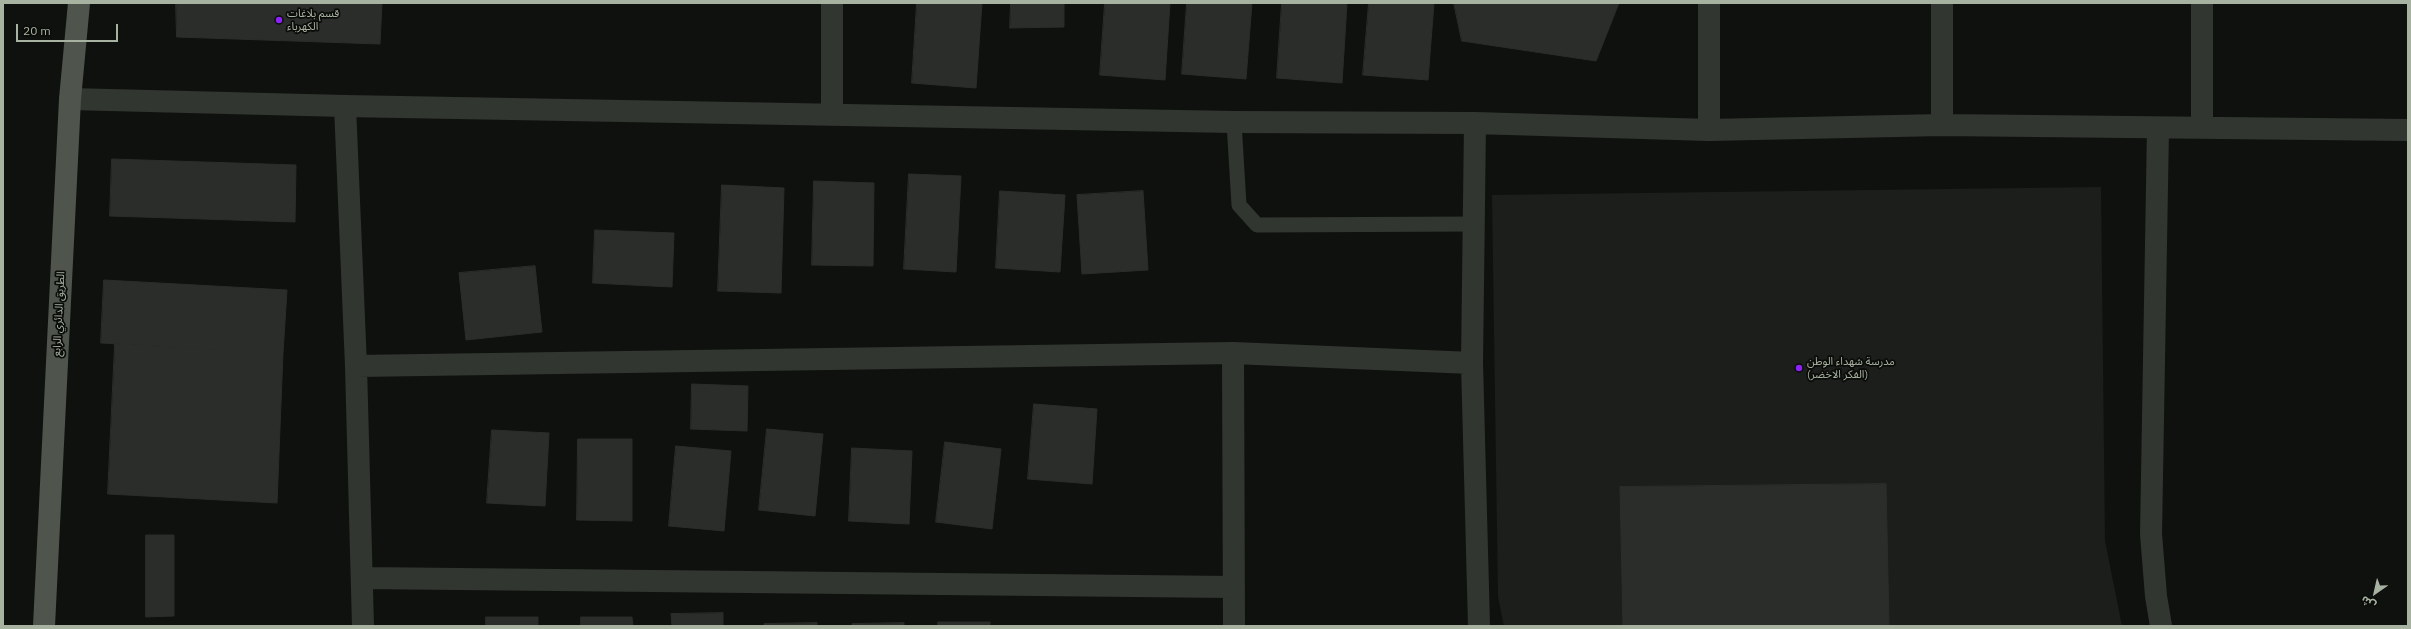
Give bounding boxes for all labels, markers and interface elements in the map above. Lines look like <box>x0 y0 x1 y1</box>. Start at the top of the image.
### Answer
place label: قسم بلاغات الكهرباء <box>287 7 339 33</box>
marker: قسم بلاغات الكهرباء <box>274 15 284 25</box>
scale bar <box>18 16 120 42</box>
text: 20 m <box>23 23 51 38</box>
street label: الطريق الدائري الرابع <box>50 271 68 357</box>
place label: مدرسة شهداء الوطن (الفكر الاخضر) <box>1807 355 1895 381</box>
marker: مدرسة شهداء الوطن (الفكر الاخضر) <box>1794 363 1804 373</box>
north arrow <box>2355 573 2395 613</box>
text: ش <box>2358 593 2378 613</box>

